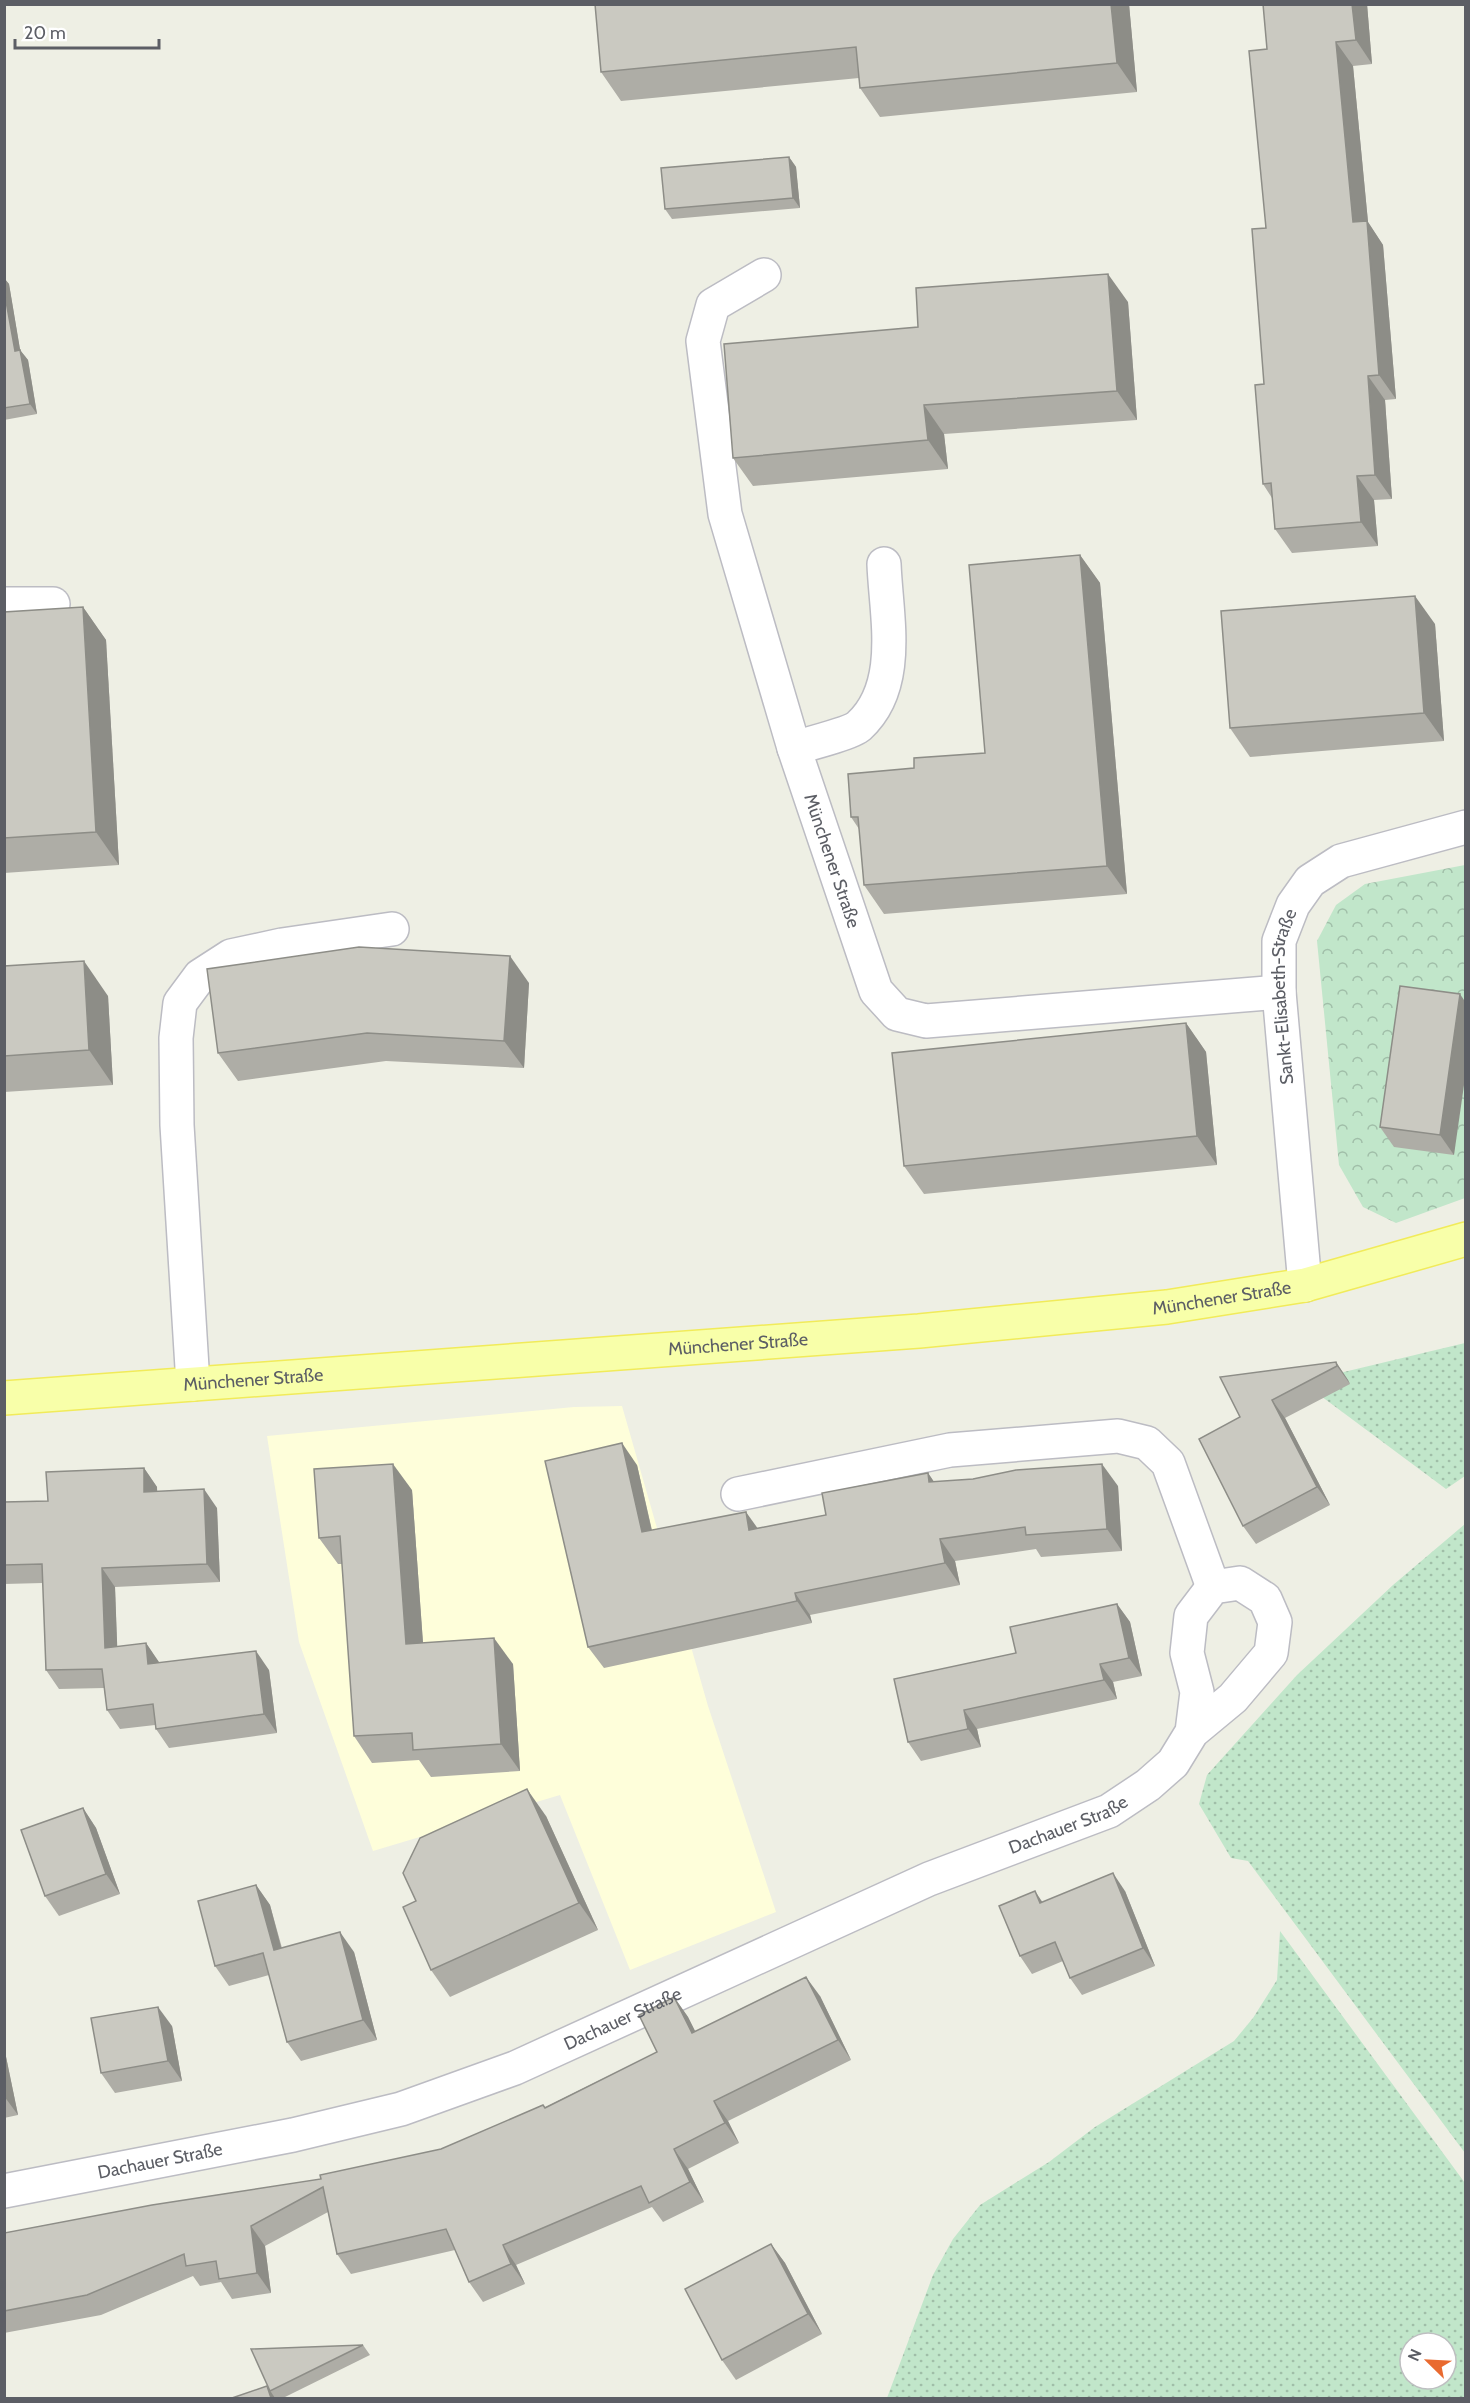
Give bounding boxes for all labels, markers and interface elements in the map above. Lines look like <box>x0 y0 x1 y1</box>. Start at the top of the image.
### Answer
scale bar <box>15 12 159 50</box>
text: 20 m <box>24 22 66 44</box>
street label: Münchener Straße <box>799 791 865 931</box>
street label: Sankt-Elisabeth-Straße <box>1268 906 1301 1086</box>
street label: Münchener Straße <box>1151 1276 1293 1319</box>
street label: Münchener Straße <box>667 1328 809 1360</box>
street label: Münchener Straße <box>183 1364 324 1396</box>
street label: Dachauer Straße <box>1006 1791 1132 1859</box>
street label: Dachauer Straße <box>561 1983 685 2055</box>
street label: Dachauer Straße <box>96 2138 224 2184</box>
north arrow <box>1398 2331 1458 2391</box>
text: N <box>1404 2346 1426 2364</box>

